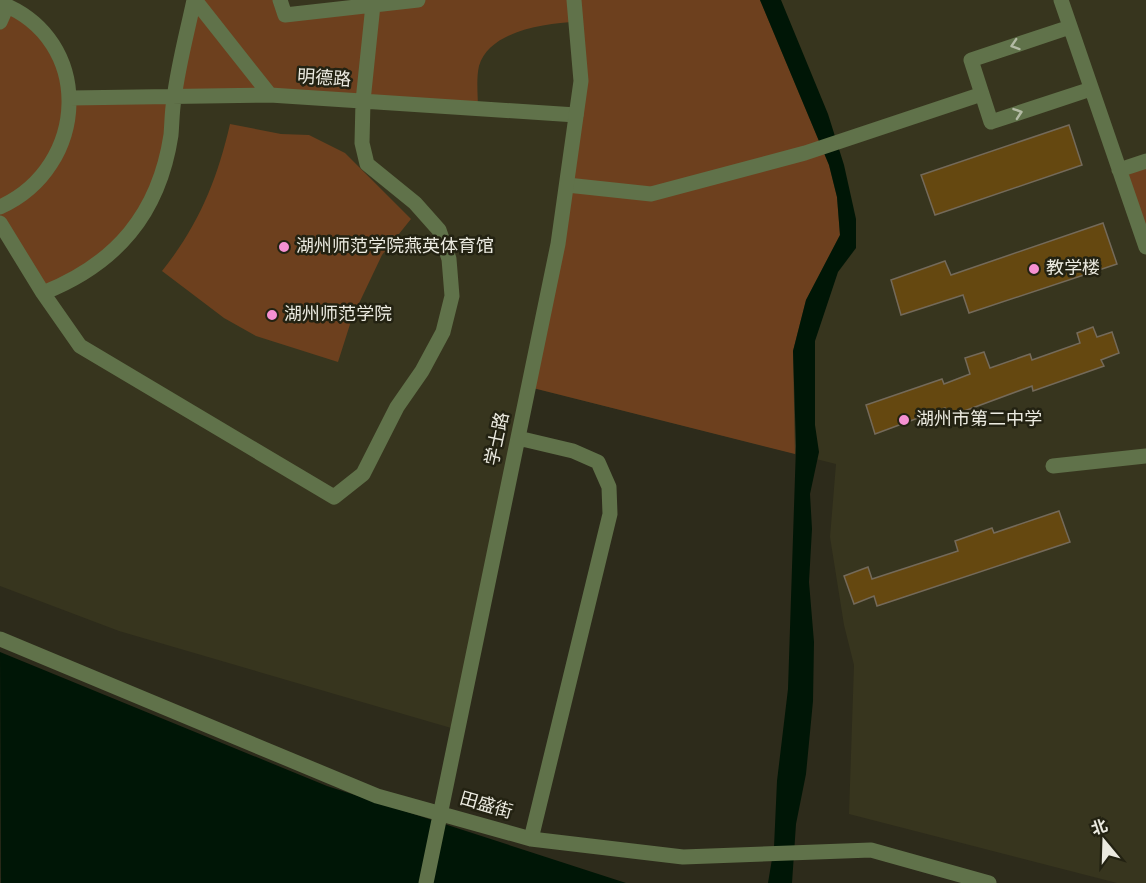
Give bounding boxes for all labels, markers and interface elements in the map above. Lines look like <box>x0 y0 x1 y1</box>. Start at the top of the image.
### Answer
one-way arrow <box>1010 38 1021 51</box>
street label: 明德路 <box>296 66 352 90</box>
one-way arrow <box>1012 108 1023 120</box>
place label: 湖州师范学院燕英体育馆 <box>296 236 494 256</box>
marker: 湖州师范学院燕英体育馆 <box>277 240 291 254</box>
place label: 教学楼 <box>1046 258 1100 278</box>
marker: 教学楼 <box>1027 262 1041 276</box>
place label: 湖州师范学院 <box>284 304 392 324</box>
marker: 湖州师范学院 <box>265 308 279 322</box>
place label: 湖州市第二中学 <box>916 409 1042 429</box>
street label: 学士路 <box>482 410 512 467</box>
marker: 湖州市第二中学 <box>897 413 911 427</box>
street label: 田盛街 <box>458 788 515 822</box>
north arrow <box>1074 811 1134 871</box>
text: 北 <box>1089 817 1110 838</box>

